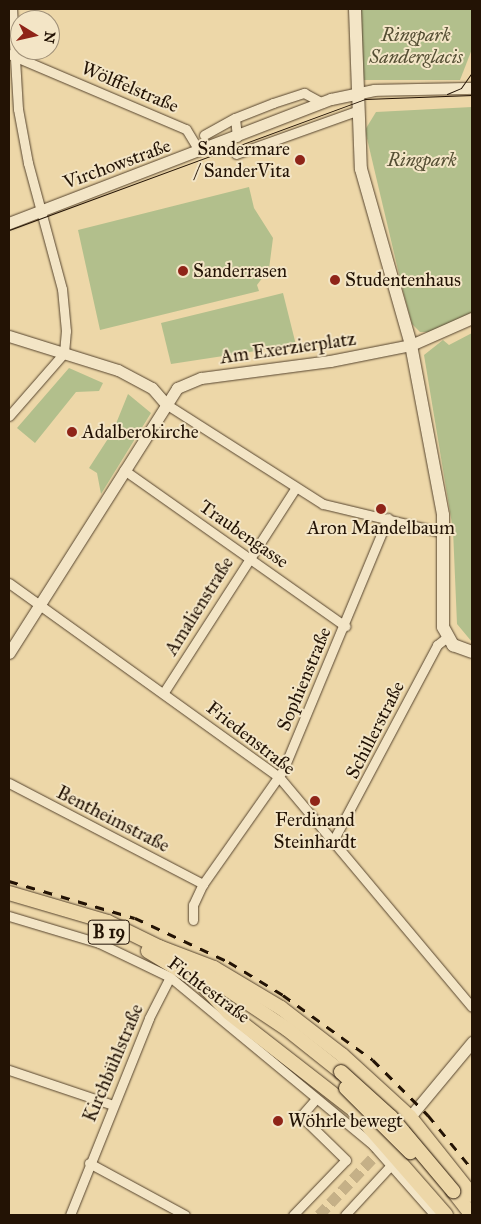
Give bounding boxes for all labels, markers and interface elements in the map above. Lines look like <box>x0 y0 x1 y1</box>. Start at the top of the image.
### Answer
north arrow <box>10 10 60 60</box>
park label: Ringpark Sanderglacis <box>369 24 463 68</box>
text: N <box>40 30 59 44</box>
street label: Wölffelstraße <box>78 56 182 118</box>
street label: Virchowstraße <box>60 134 174 194</box>
place label: Sandermare / SanderVita <box>194 138 290 182</box>
park label: Ringpark <box>387 149 457 171</box>
marker: Sandermare / SanderVita <box>294 154 306 166</box>
place label: Sanderrasen <box>193 260 287 282</box>
marker: Sanderrasen <box>177 265 189 277</box>
place label: Studentenhaus <box>345 269 461 291</box>
marker: Studentenhaus <box>329 274 341 286</box>
street label: Am Exerzierplatz <box>219 327 357 369</box>
place label: Adalberokirche <box>82 421 199 443</box>
marker: Adalberokirche <box>66 426 78 438</box>
street label: Traubengasse <box>195 495 293 573</box>
marker: Aron Mandelbaum <box>375 503 387 515</box>
place label: Aron Mandelbaum <box>307 517 455 539</box>
street label: Amalienstraße <box>160 553 238 659</box>
street label: Sophienstraße <box>272 624 336 734</box>
street label: Schillerstraße <box>341 677 409 783</box>
street label: Friedenstraße <box>202 696 300 780</box>
street label: Bentheimstraße <box>53 781 173 857</box>
marker: Ferdinand Steinhardt <box>309 795 321 807</box>
place label: Ferdinand Steinhardt <box>274 809 356 853</box>
road number: B 19 <box>88 916 130 948</box>
street label: Fichtestraße <box>163 952 255 1028</box>
street label: Kirchbühlstraße <box>78 1001 148 1125</box>
place label: Wöhrle bewegt <box>288 1110 403 1132</box>
marker: Wöhrle bewegt <box>272 1115 284 1127</box>

